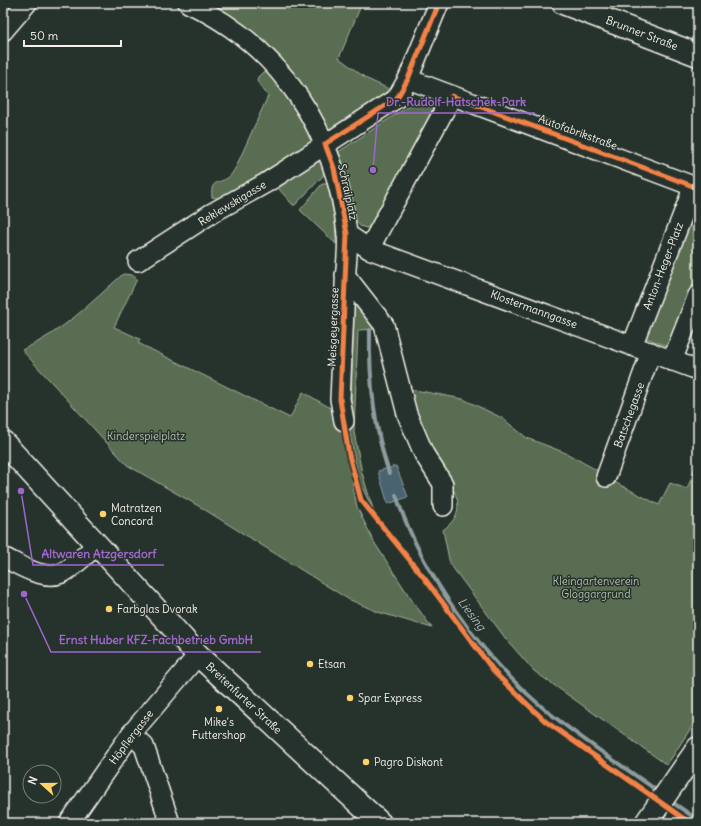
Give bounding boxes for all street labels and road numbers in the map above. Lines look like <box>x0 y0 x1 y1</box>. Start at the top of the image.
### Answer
street label: Brunner Straße <box>604 13 680 53</box>
street label: Autofabrikstraße <box>537 111 619 153</box>
street label: Schrailplatz <box>335 162 361 222</box>
street label: Reklewskigasse <box>195 177 269 229</box>
street label: Anton-Heger-Platz <box>640 220 686 312</box>
street label: Meisgeyergasse <box>325 287 341 367</box>
street label: Klostermanngasse <box>489 287 579 331</box>
street label: Batschegasse <box>611 380 647 450</box>
street label: Breitenfurter Straße <box>203 659 285 737</box>
street label: Höpflergasse <box>106 707 156 767</box>

